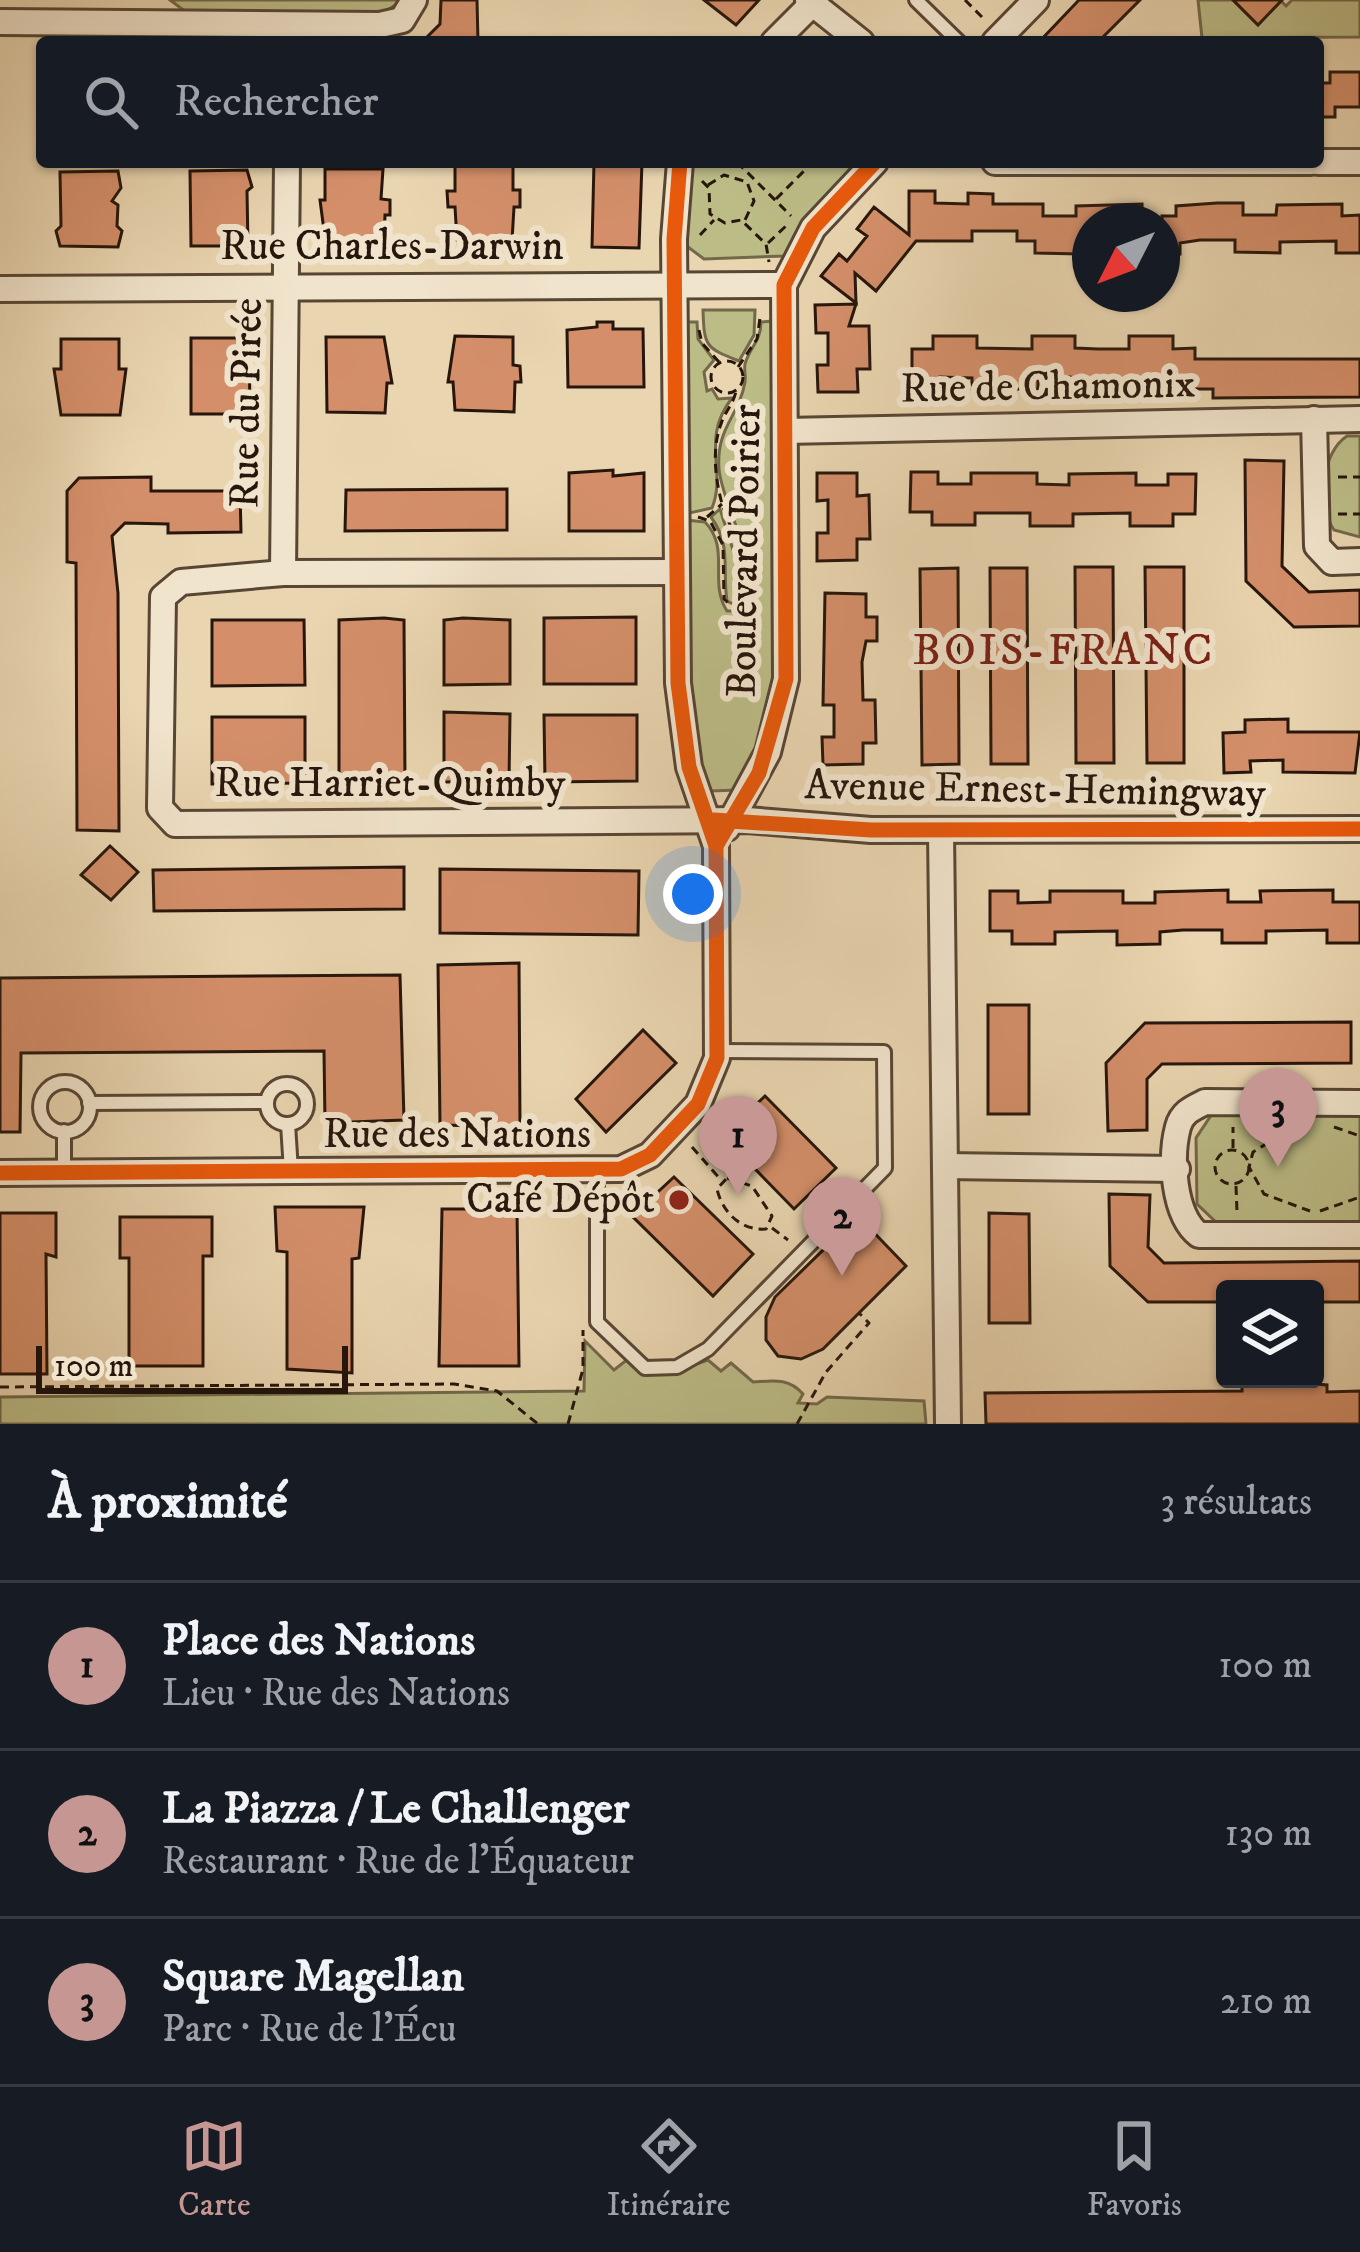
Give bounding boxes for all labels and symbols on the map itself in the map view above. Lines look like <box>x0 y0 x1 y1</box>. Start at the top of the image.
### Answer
north arrow <box>1072 204 1180 312</box>
street label: Rue Charles-Darwin <box>220 221 564 273</box>
street label: Rue du Pirée <box>219 297 275 509</box>
street label: Rue de Chamonix <box>900 358 1196 416</box>
street label: Boulevard Poirier <box>716 404 774 698</box>
district label: BOIS-FRANC <box>913 623 1215 679</box>
street label: Rue Harriet-Quimby <box>215 758 567 810</box>
street label: Avenue Ernest-Hemingway <box>804 760 1267 820</box>
your location <box>663 864 723 924</box>
pin: 3 <box>1239 1068 1317 1167</box>
pin: 1 <box>699 1096 777 1195</box>
street label: Rue des Nations <box>323 1109 591 1161</box>
place label: Café Dépôt <box>466 1174 655 1226</box>
pin: 2 <box>803 1177 881 1276</box>
marker: Café Dépôt <box>666 1187 692 1213</box>
scale bar <box>36 1340 348 1393</box>

